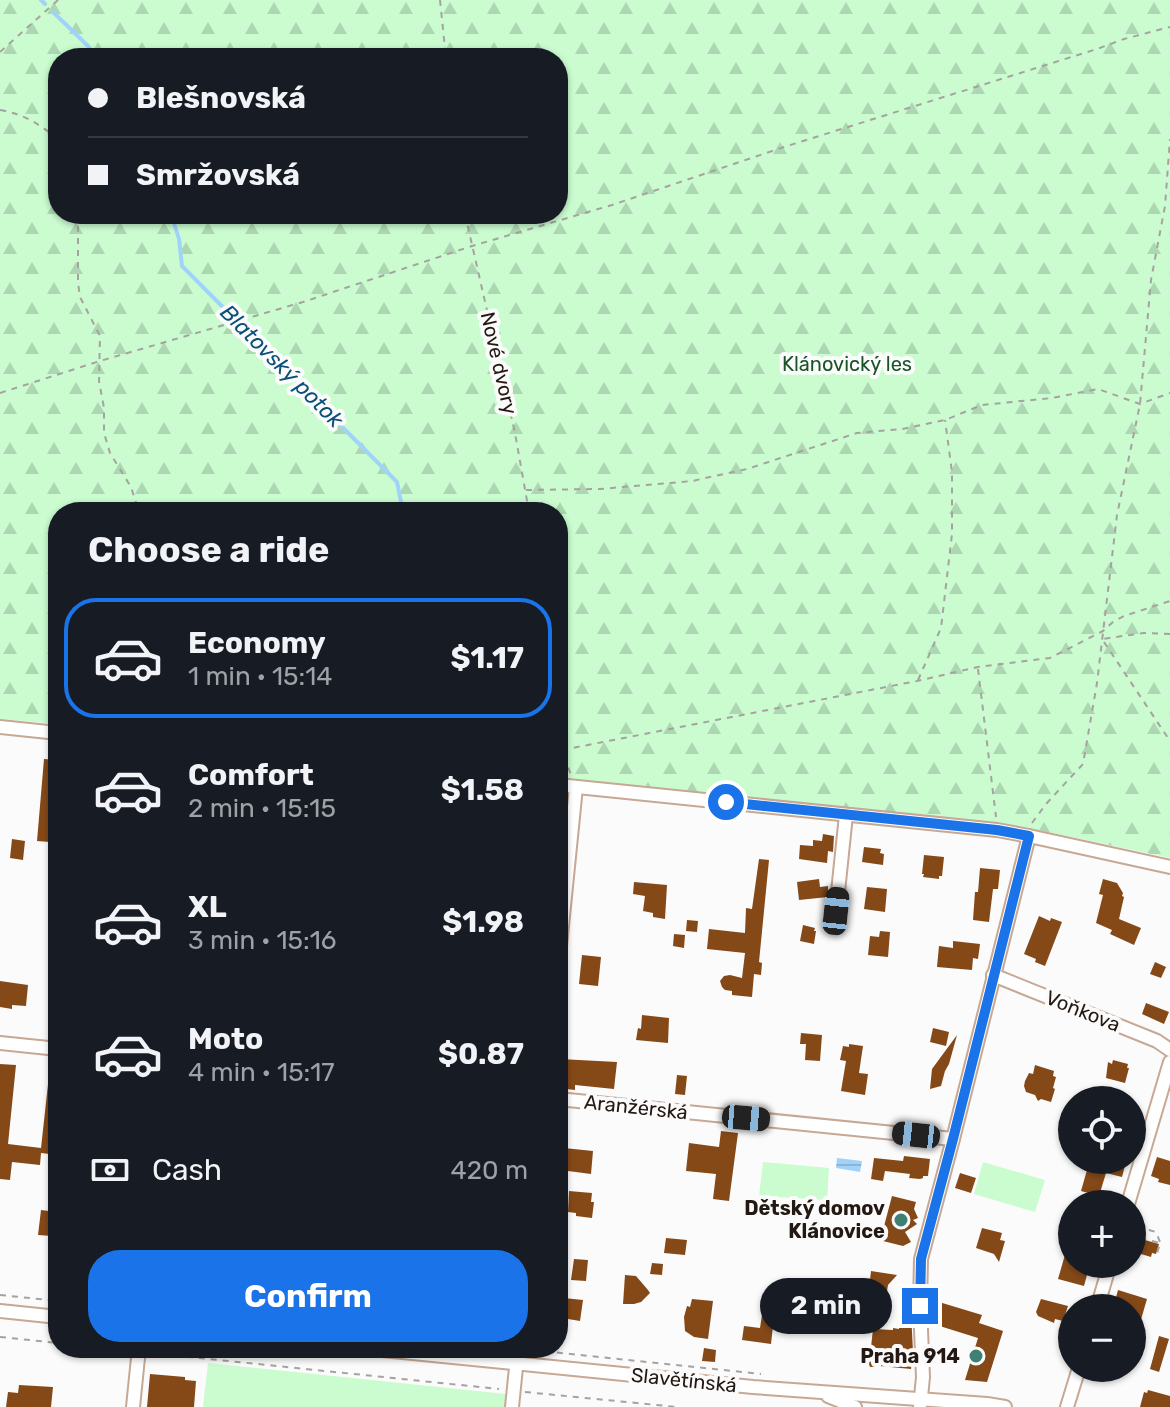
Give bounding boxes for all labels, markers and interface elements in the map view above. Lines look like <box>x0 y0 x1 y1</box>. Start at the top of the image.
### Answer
text: Blešnovská <box>136 80 306 116</box>
text: Smržovská <box>136 157 300 193</box>
water label: Blatovský potok <box>215 299 350 434</box>
street label: Nové dvory <box>476 309 522 417</box>
park label: Klánovický les <box>782 352 912 376</box>
text: Choose a ride <box>88 528 329 571</box>
icon: car <box>92 622 164 694</box>
text: Economy <box>188 625 326 661</box>
text: $1.17 <box>450 640 524 676</box>
text: 1 min · 15:14 <box>188 661 332 692</box>
icon: car <box>92 754 164 826</box>
text: Comfort <box>188 757 314 793</box>
text: $1.58 <box>441 772 524 808</box>
route start <box>708 784 744 820</box>
text: 2 min · 15:15 <box>188 793 336 824</box>
icon: car <box>92 886 164 958</box>
car <box>822 886 850 936</box>
text: XL <box>188 889 227 925</box>
text: $1.98 <box>442 904 524 940</box>
text: 3 min · 15:16 <box>188 925 337 956</box>
street label: Voňkova <box>1042 985 1124 1037</box>
icon: car <box>92 1018 164 1090</box>
text: Moto <box>188 1021 263 1057</box>
text: $0.87 <box>438 1036 524 1072</box>
text: 4 min · 15:17 <box>188 1057 335 1088</box>
map controls <box>1058 1086 1146 1382</box>
button: locate <box>1058 1086 1146 1174</box>
street label: Aranžérská <box>583 1090 689 1124</box>
car <box>721 1104 771 1132</box>
car <box>891 1121 941 1149</box>
icon: cash <box>88 1148 132 1192</box>
text: Cash <box>152 1152 222 1188</box>
text: 420 m <box>451 1155 528 1186</box>
button: + <box>1058 1190 1146 1278</box>
place label: Dětský domov Klánovice <box>744 1196 885 1243</box>
marker: Dětský domov Klánovice <box>892 1211 910 1229</box>
button: Confirm <box>88 1250 528 1342</box>
callout: 2 min <box>760 1278 892 1334</box>
route end <box>902 1288 938 1324</box>
text: 2 min <box>791 1290 861 1321</box>
button: − <box>1058 1294 1146 1382</box>
place label: Praha 914 <box>860 1344 960 1368</box>
marker: Praha 914 <box>967 1347 985 1365</box>
street label: Slavětínská <box>630 1363 738 1397</box>

